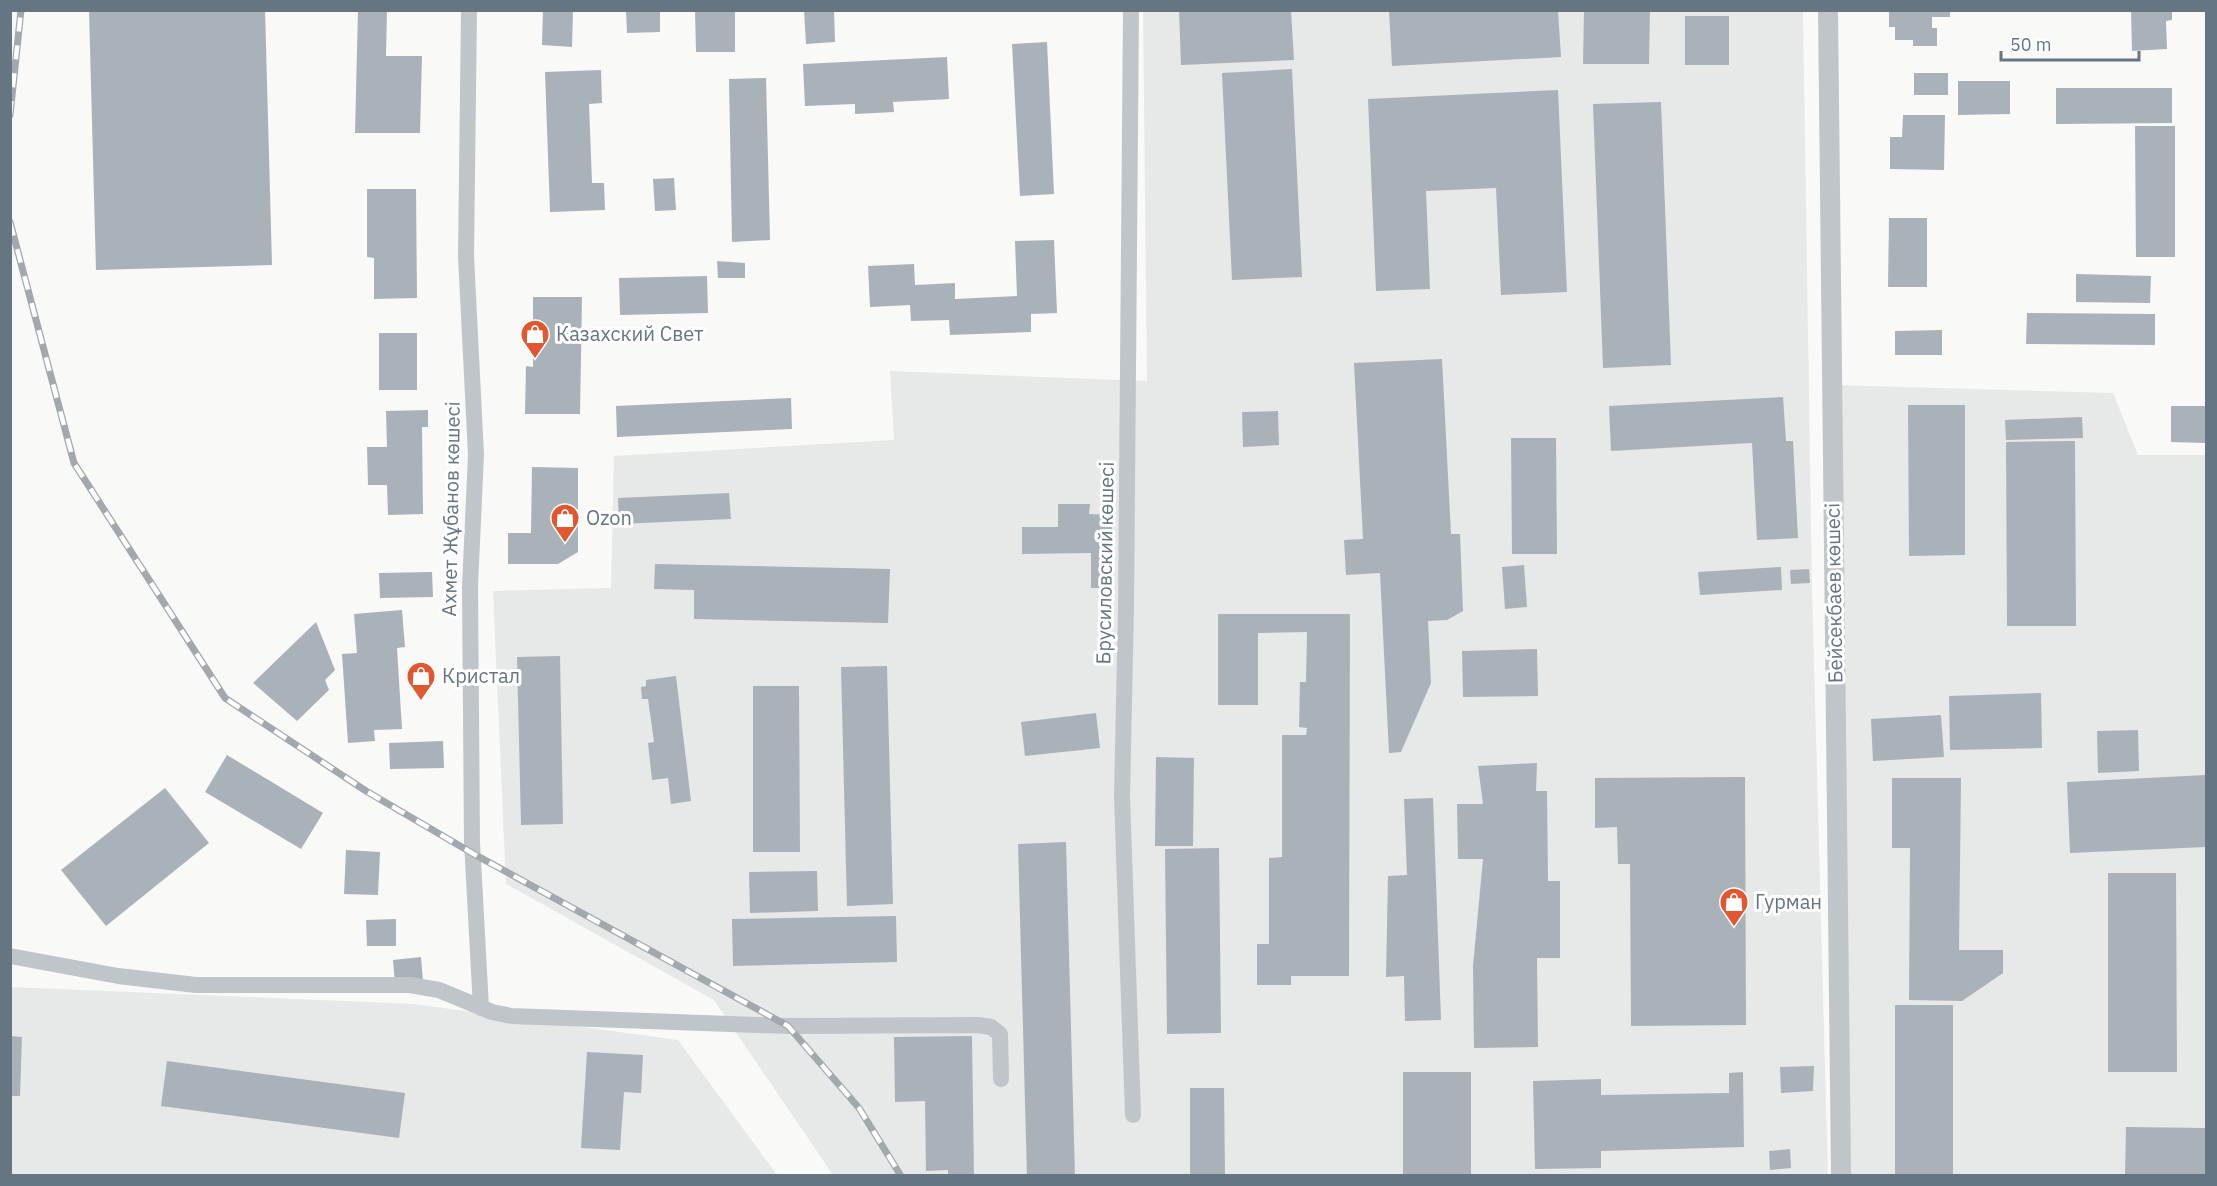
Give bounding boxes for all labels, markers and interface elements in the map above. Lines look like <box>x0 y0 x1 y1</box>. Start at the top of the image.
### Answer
scale bar <box>2001 24 2139 62</box>
text: 50 m <box>2010 33 2052 56</box>
shop icon: Казахский Свет <box>519 318 551 360</box>
place label: Казахский Свет <box>556 320 704 347</box>
street label: Ахмет Жұбанов көшесі <box>435 401 466 617</box>
street label: Брусиловский көшесі <box>1089 461 1120 664</box>
shop icon: Ozon <box>549 502 581 544</box>
street label: Бейсекбаев көшесі <box>1818 503 1849 683</box>
place label: Ozon <box>586 504 632 531</box>
shop icon: Кристал <box>405 660 437 702</box>
place label: Кристал <box>442 662 520 689</box>
shop icon: Гурман <box>1718 886 1750 928</box>
place label: Гурман <box>1755 888 1822 915</box>

